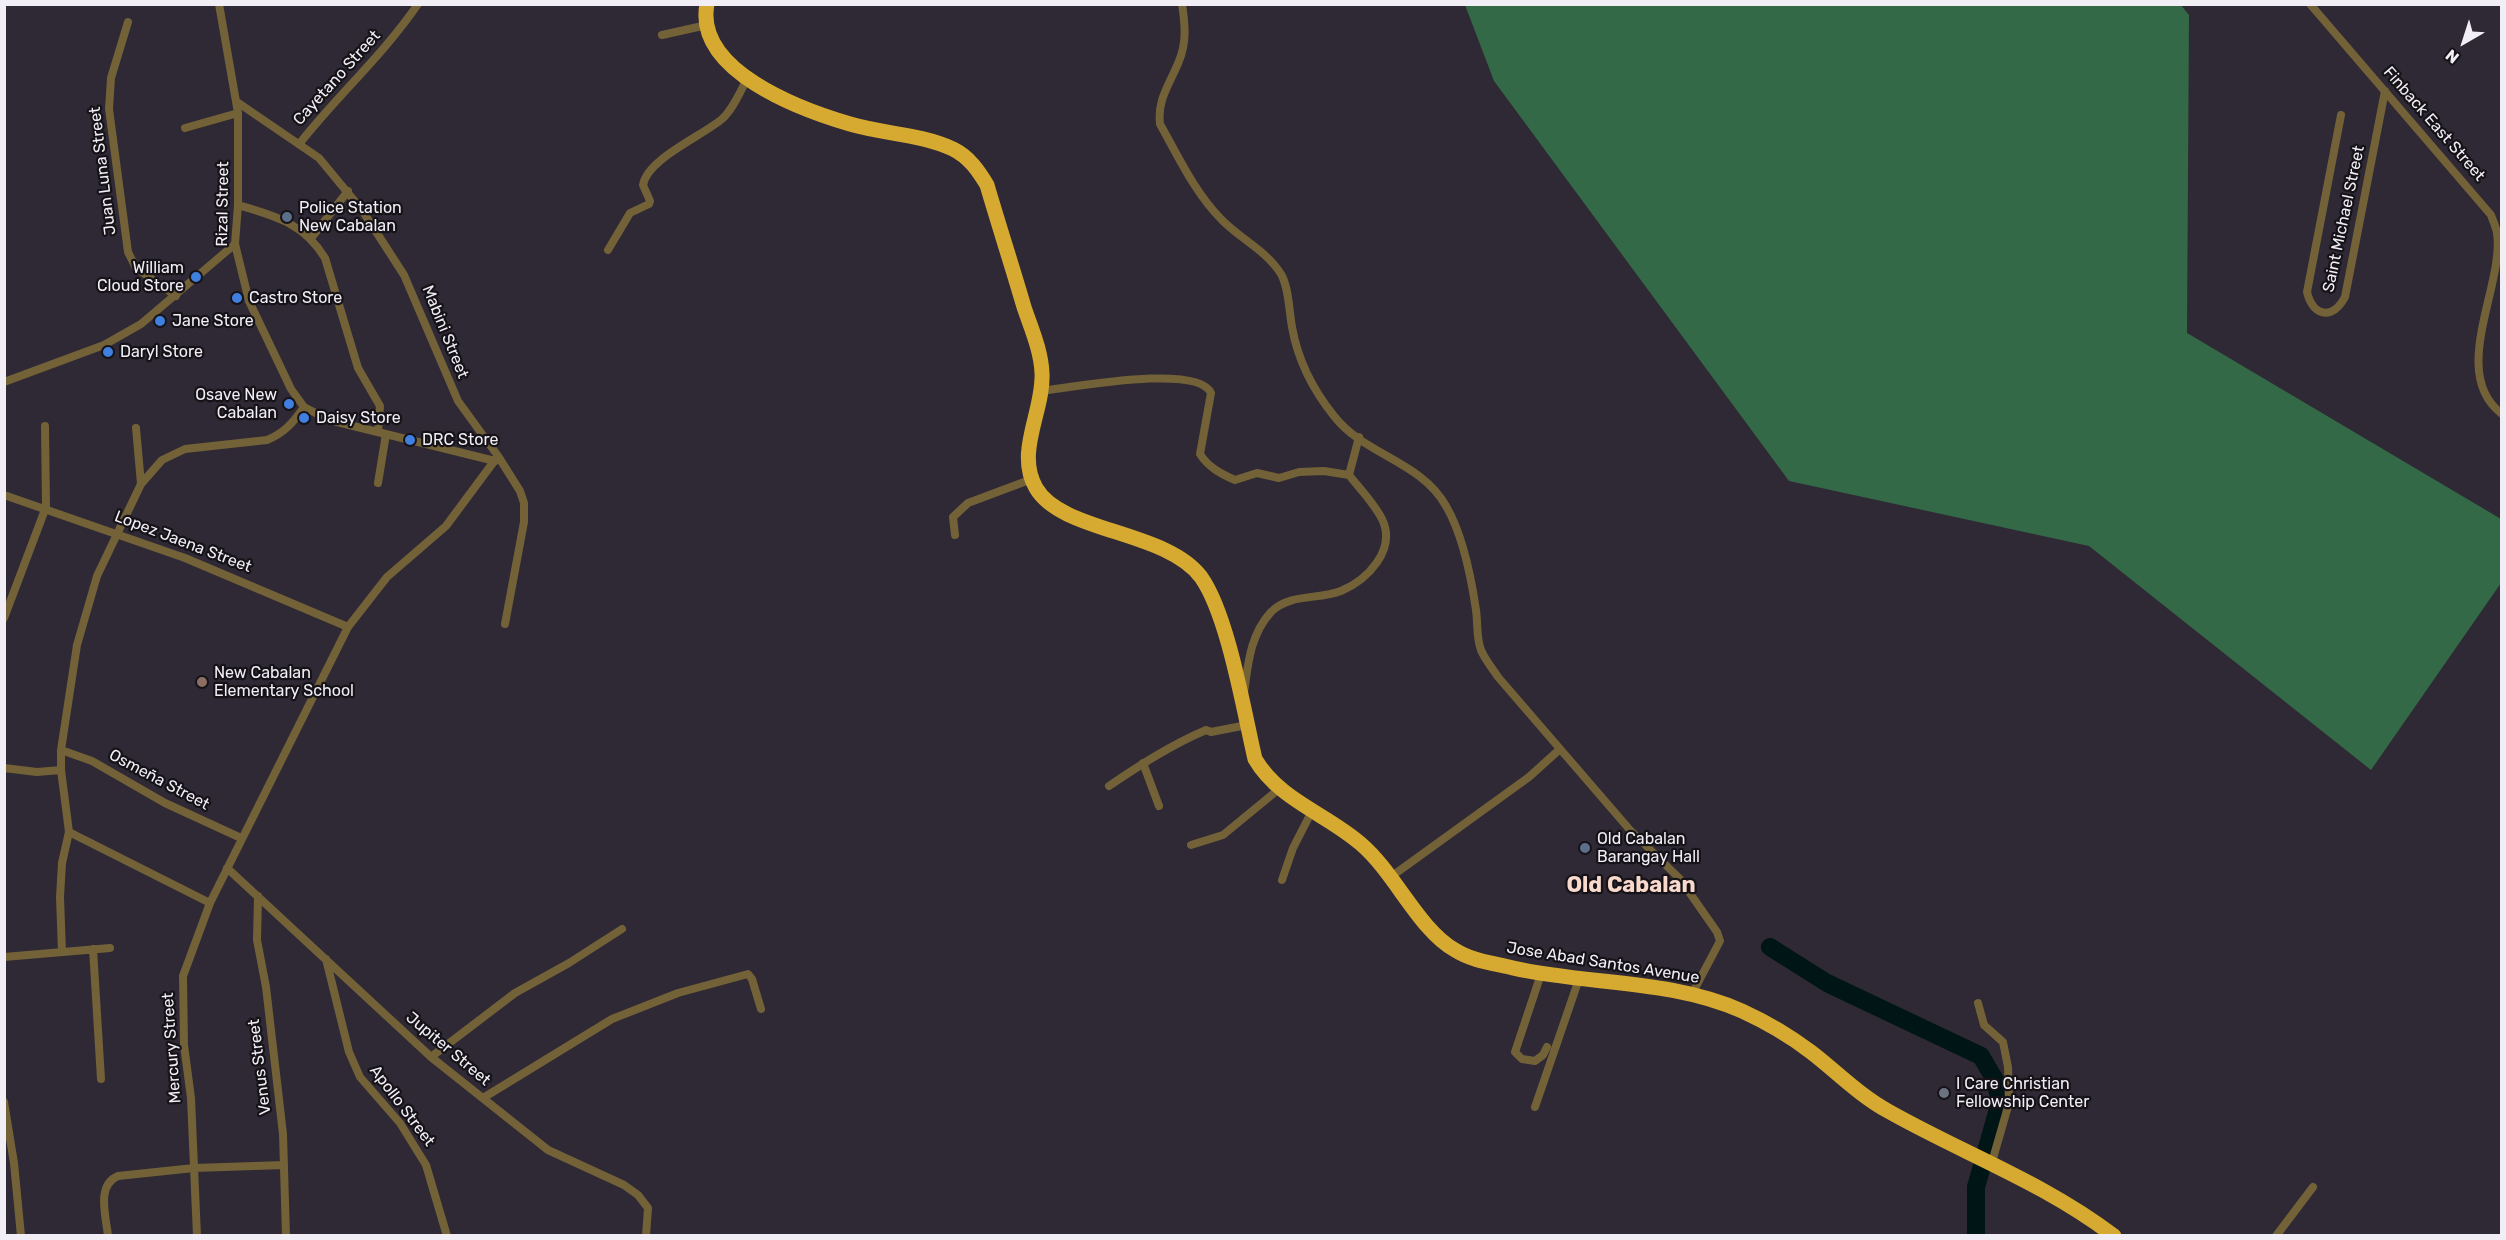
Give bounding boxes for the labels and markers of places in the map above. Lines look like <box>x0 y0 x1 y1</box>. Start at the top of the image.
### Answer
place label: Police Station New Cabalan <box>299 198 402 236</box>
marker: Police Station New Cabalan <box>280 210 294 224</box>
place label: William Cloud Store <box>97 258 184 296</box>
marker: William Cloud Store <box>189 270 203 284</box>
place label: Castro Store <box>249 288 342 308</box>
marker: Castro Store <box>230 291 244 305</box>
place label: Jane Store <box>172 311 254 331</box>
marker: Jane Store <box>153 314 167 328</box>
place label: Daryl Store <box>120 342 203 362</box>
marker: Daryl Store <box>101 345 115 359</box>
place label: Osave New Cabalan <box>195 385 277 423</box>
marker: Osave New Cabalan <box>282 397 296 411</box>
place label: Daisy Store <box>316 408 401 428</box>
marker: Daisy Store <box>297 411 311 425</box>
place label: DRC Store <box>422 430 498 450</box>
marker: DRC Store <box>403 433 417 447</box>
place label: New Cabalan Elementary School <box>214 663 354 701</box>
marker: New Cabalan Elementary School <box>195 675 209 689</box>
place label: Old Cabalan Barangay Hall <box>1597 829 1700 867</box>
marker: Old Cabalan Barangay Hall <box>1578 841 1592 855</box>
place label: I Care Christian Fellowship Center <box>1956 1074 2089 1112</box>
marker: I Care Christian Fellowship Center <box>1937 1086 1951 1100</box>

